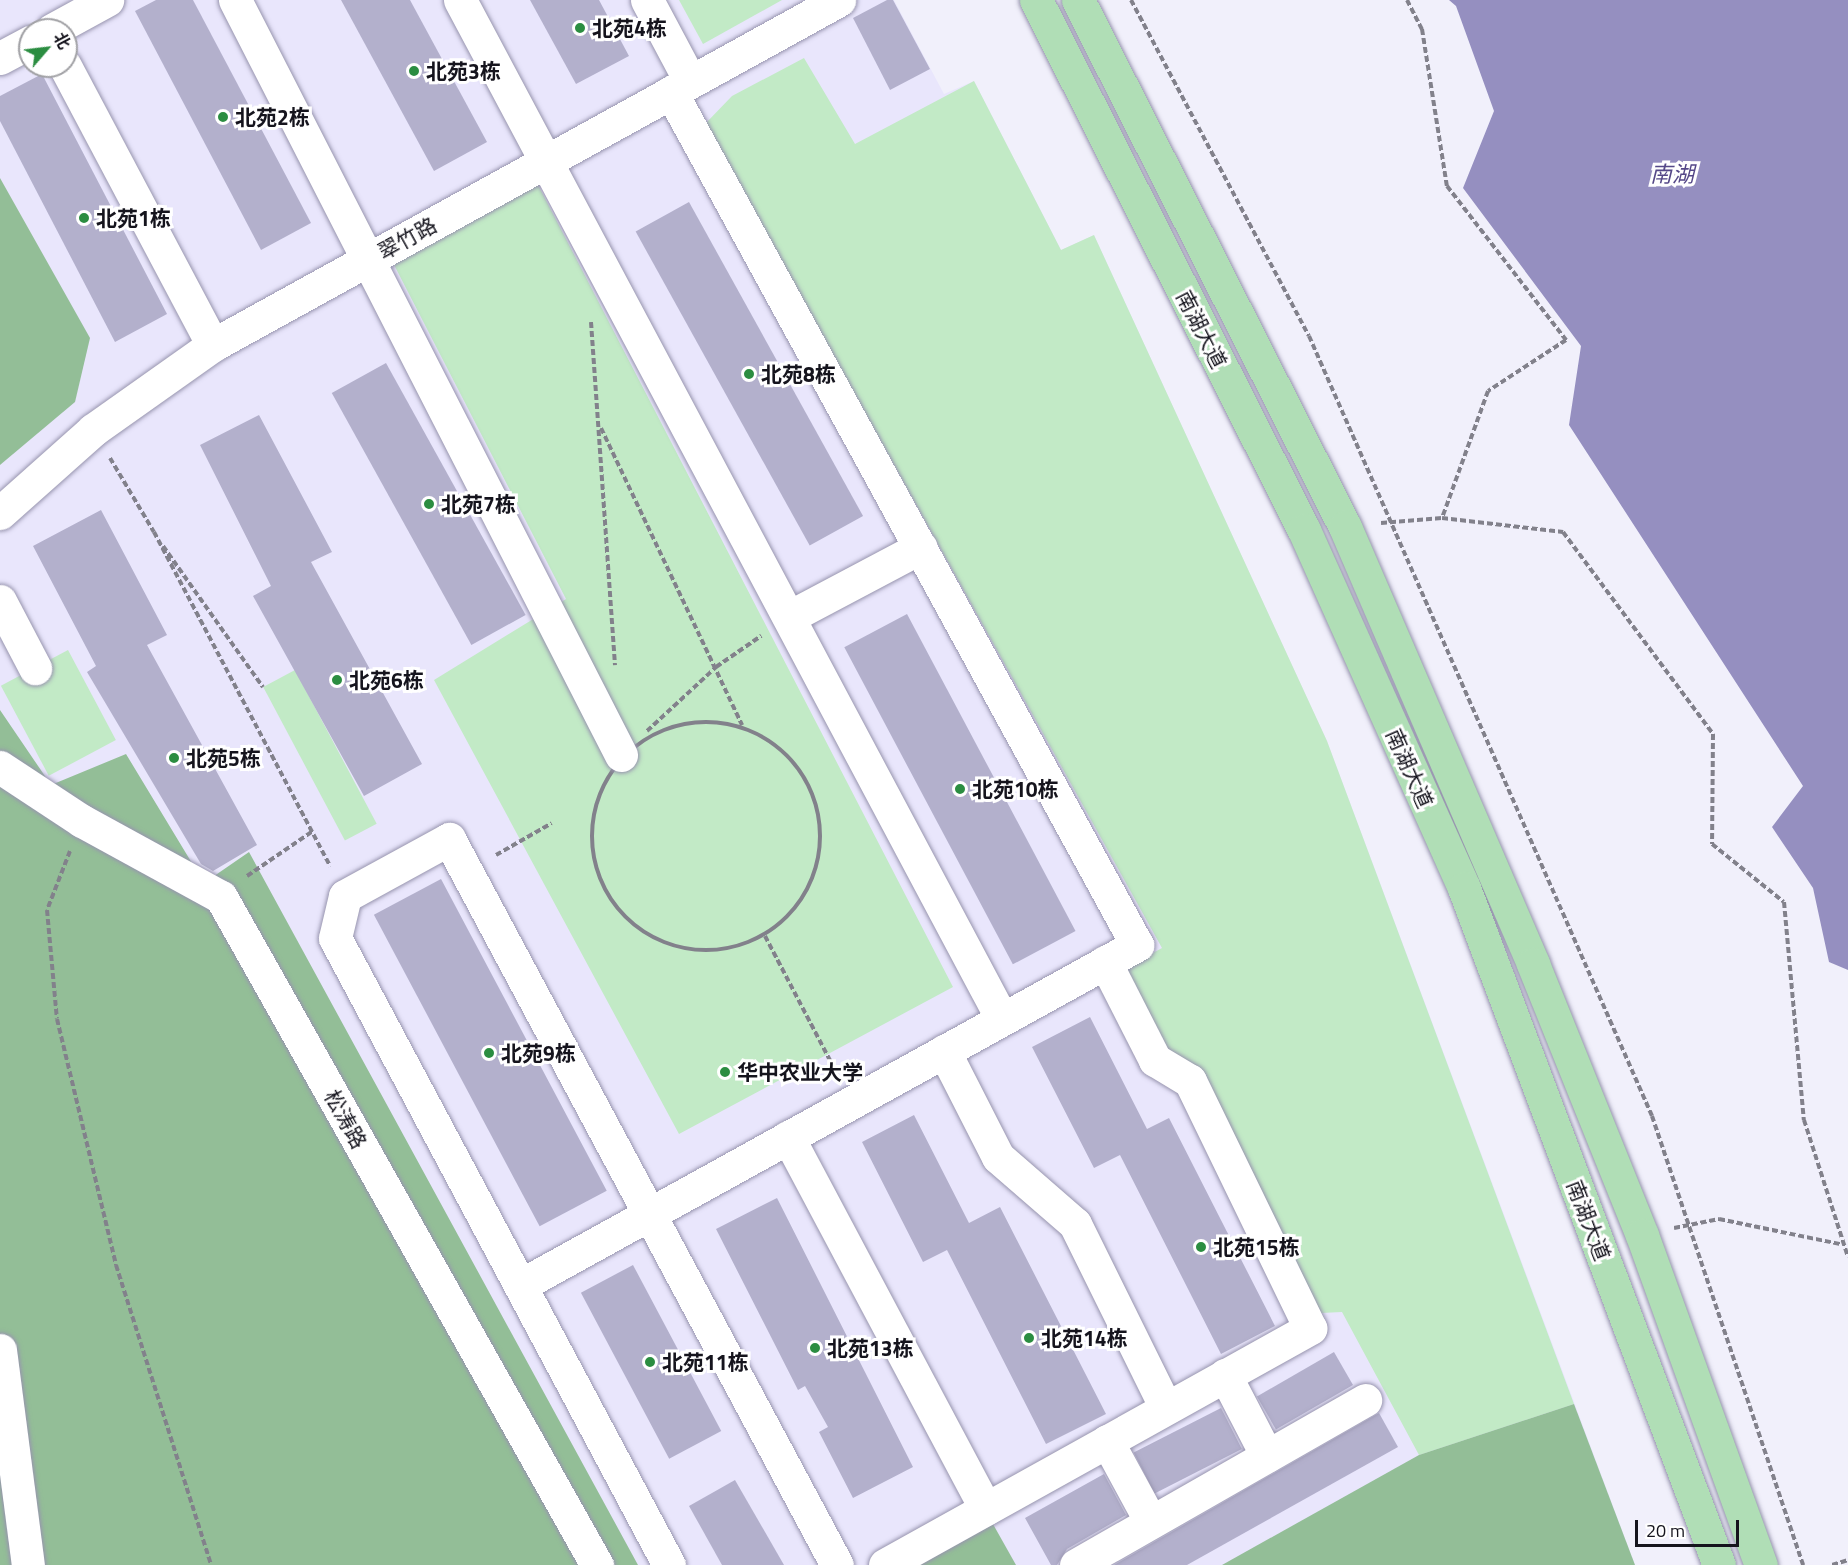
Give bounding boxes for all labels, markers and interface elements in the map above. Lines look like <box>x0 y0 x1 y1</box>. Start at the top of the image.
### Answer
place label: 北苑4栋 <box>592 15 667 41</box>
north arrow <box>18 18 78 78</box>
marker: 北苑4栋 <box>573 21 587 35</box>
text: 北 <box>48 28 76 53</box>
place label: 北苑3栋 <box>426 58 501 84</box>
marker: 北苑3栋 <box>407 64 421 78</box>
place label: 北苑2栋 <box>235 104 310 130</box>
marker: 北苑2栋 <box>216 110 230 124</box>
water label: 南湖 <box>1650 162 1694 188</box>
place label: 北苑1栋 <box>96 205 171 231</box>
marker: 北苑1栋 <box>77 211 91 225</box>
street label: 翠竹路 <box>373 212 441 264</box>
street label: 南湖大道 <box>1172 286 1232 372</box>
place label: 北苑8栋 <box>761 361 836 387</box>
marker: 北苑8栋 <box>742 367 756 381</box>
place label: 北苑7栋 <box>441 491 516 517</box>
marker: 北苑7栋 <box>422 497 436 511</box>
place label: 北苑6栋 <box>349 667 424 693</box>
marker: 北苑6栋 <box>330 673 344 687</box>
street label: 南湖大道 <box>1381 725 1439 811</box>
place label: 北苑5栋 <box>186 745 261 771</box>
marker: 北苑5栋 <box>167 751 181 765</box>
place label: 北苑10栋 <box>972 776 1059 802</box>
marker: 北苑10栋 <box>953 782 967 796</box>
place label: 北苑9栋 <box>501 1040 576 1066</box>
marker: 北苑9栋 <box>482 1046 496 1060</box>
place label: 华中农业大学 <box>737 1059 863 1085</box>
marker: 华中农业大学 <box>718 1065 732 1079</box>
street label: 松涛路 <box>320 1085 372 1153</box>
street label: 南湖大道 <box>1562 1176 1616 1264</box>
place label: 北苑15栋 <box>1213 1234 1300 1260</box>
marker: 北苑15栋 <box>1194 1240 1208 1254</box>
place label: 北苑14栋 <box>1041 1325 1128 1351</box>
marker: 北苑14栋 <box>1022 1331 1036 1345</box>
place label: 北苑13栋 <box>827 1335 914 1361</box>
marker: 北苑13栋 <box>808 1341 822 1355</box>
place label: 北苑11栋 <box>662 1349 749 1375</box>
marker: 北苑11栋 <box>643 1355 657 1369</box>
scale bar <box>1638 1508 1742 1546</box>
text: 20 m <box>1646 1517 1685 1544</box>

